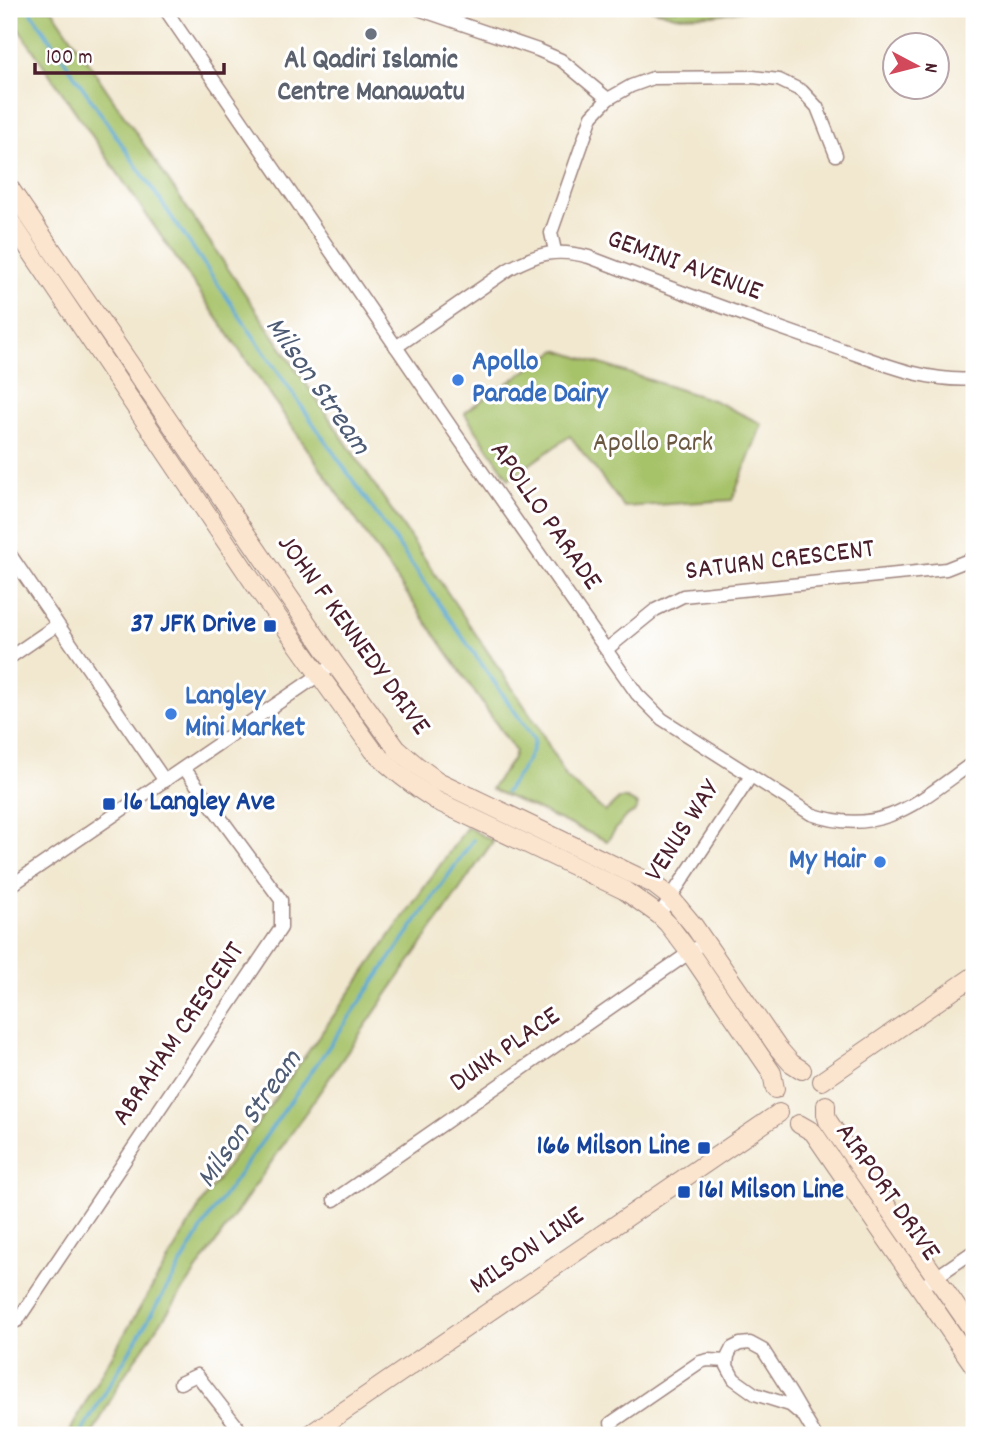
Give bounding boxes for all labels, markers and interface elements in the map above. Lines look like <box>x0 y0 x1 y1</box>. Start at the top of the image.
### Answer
marker: Al Qadiri Islamic Centre Manawatu <box>363 26 379 42</box>
scale bar <box>35 32 224 76</box>
north arrow <box>881 32 951 102</box>
place label: Al Qadiri Islamic Centre Manawatu <box>277 42 465 114</box>
text: 100 m <box>46 44 93 74</box>
text: N <box>915 61 943 74</box>
street label: GEMINI AVENUE <box>601 220 767 314</box>
water label: Milson Stream <box>252 309 380 465</box>
place label: Apollo Parade Dairy <box>472 344 609 416</box>
marker: Apollo Parade Dairy <box>450 372 466 388</box>
park label: Apollo Park <box>593 425 713 465</box>
street label: APOLLO PARADE <box>478 434 610 600</box>
street label: JOHN F KENNEDY DRIVE <box>265 527 439 745</box>
street label: SATURN CRESCENT <box>683 531 877 593</box>
place label: 37 JFK Drive <box>130 606 256 646</box>
marker: 37 JFK Drive <box>262 618 278 634</box>
place label: Langley Mini Market <box>185 678 306 750</box>
marker: Langley Mini Market <box>163 706 179 722</box>
street label: VENUS WAY <box>636 773 732 891</box>
place label: 16 Langley Ave <box>123 784 275 824</box>
marker: 16 Langley Ave <box>101 796 117 812</box>
place label: My Hair <box>789 842 867 882</box>
marker: My Hair <box>872 854 888 870</box>
street label: ABRAHAM CRESCENT <box>104 935 256 1135</box>
street label: DUNK PLACE <box>442 998 570 1104</box>
water label: Milson Stream <box>187 1042 315 1198</box>
street label: AIRPORT DRIVE <box>824 1116 949 1270</box>
place label: 166 Milson Line <box>536 1128 690 1168</box>
marker: 166 Milson Line <box>696 1140 712 1156</box>
place label: 161 Milson Line <box>698 1172 844 1212</box>
marker: 161 Milson Line <box>676 1184 692 1200</box>
street label: MILSON LINE <box>463 1198 594 1306</box>

